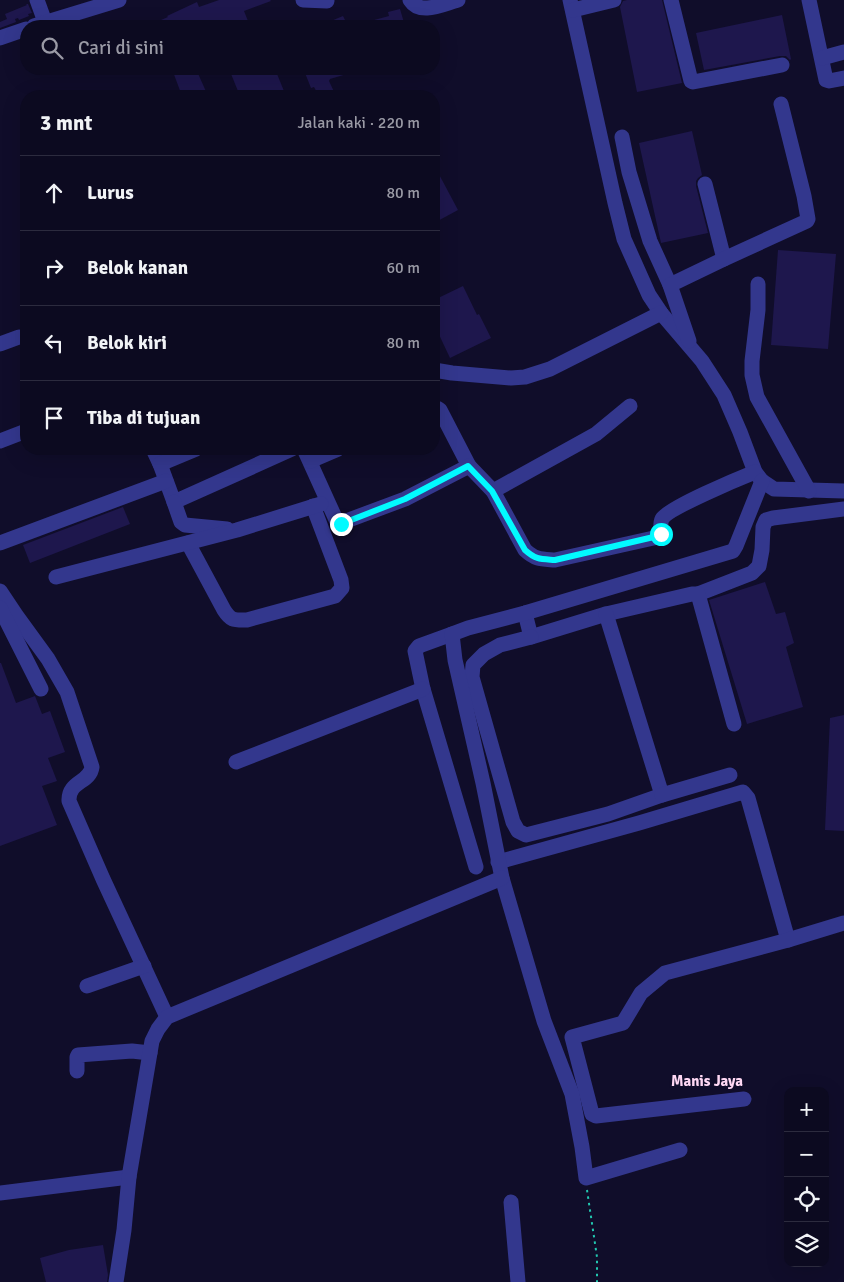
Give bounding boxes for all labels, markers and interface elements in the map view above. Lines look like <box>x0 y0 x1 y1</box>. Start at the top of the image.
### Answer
search box <box>20 20 440 75</box>
icon: search <box>38 34 66 62</box>
text: Cari di sini <box>78 36 164 60</box>
text: 3 mnt <box>40 110 92 136</box>
text: Jalan kaki · 220 m <box>298 113 420 133</box>
icon: ahead <box>40 179 68 207</box>
text: Lurus <box>87 181 134 205</box>
text: 80 m <box>386 183 420 203</box>
icon: right <box>40 254 68 282</box>
text: Belok kanan <box>87 256 188 280</box>
text: 60 m <box>386 258 420 278</box>
icon: left <box>40 329 68 357</box>
text: Belok kiri <box>87 331 167 355</box>
text: 80 m <box>386 333 420 353</box>
icon: arrive <box>40 404 68 432</box>
text: Tiba di tujuan <box>87 406 200 430</box>
route end <box>330 513 353 536</box>
route start <box>650 523 673 546</box>
district label: Manis Jaya <box>671 1072 743 1090</box>
map controls <box>784 1087 829 1267</box>
button: + <box>784 1087 829 1132</box>
button: − <box>784 1132 829 1177</box>
button: locate <box>784 1177 829 1222</box>
button: layers <box>784 1222 829 1267</box>

